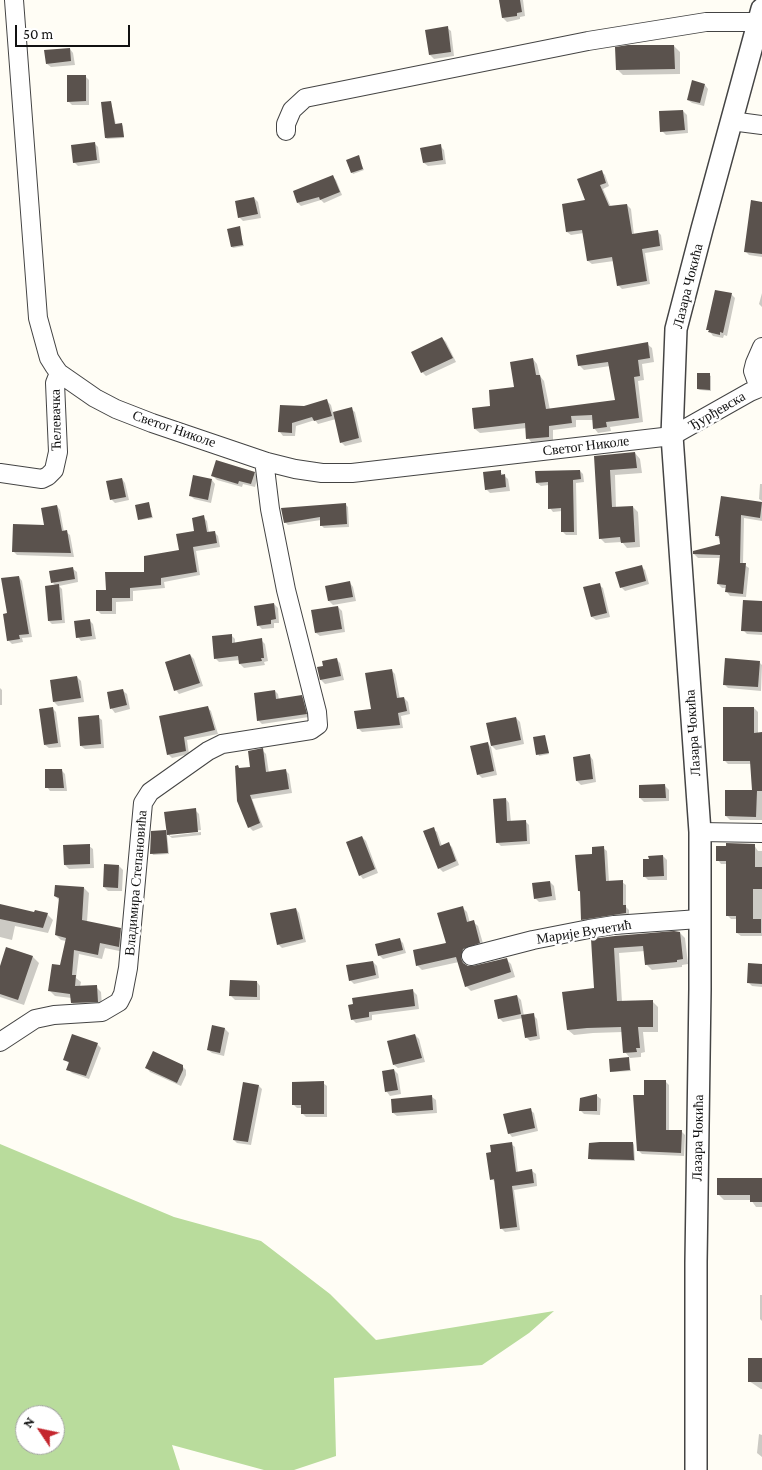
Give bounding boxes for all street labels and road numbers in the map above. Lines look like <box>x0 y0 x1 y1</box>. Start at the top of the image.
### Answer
street label: Лазара Чокића <box>669 242 707 330</box>
street label: Ђурђевска <box>685 388 749 434</box>
street label: Ћелевачка <box>47 389 65 451</box>
street label: Светог Николе <box>130 407 218 451</box>
street label: Светог Николе <box>542 432 630 460</box>
street label: Лазара Чокића <box>682 689 704 777</box>
street label: Владимира Степановића <box>121 809 151 957</box>
street label: Марије Вучетић <box>535 916 633 948</box>
street label: Лазара Чокића <box>689 1094 707 1182</box>

